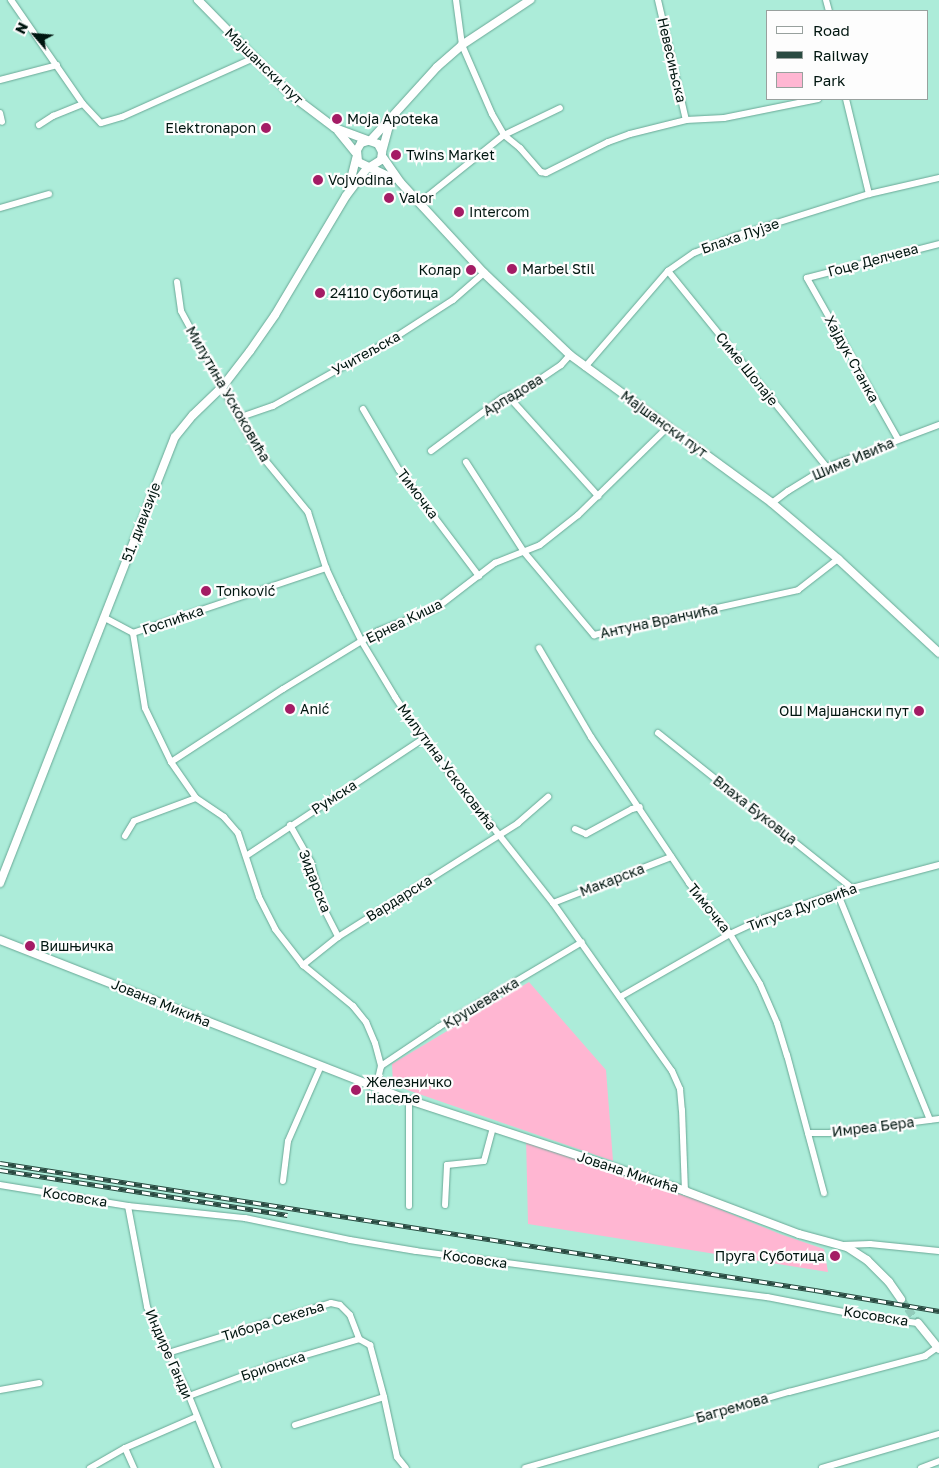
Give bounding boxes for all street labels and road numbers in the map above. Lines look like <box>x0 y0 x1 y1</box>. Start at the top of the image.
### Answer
street label: Невесињска <box>654 16 690 104</box>
street label: Мајшански пут <box>221 24 307 108</box>
street label: Блаха Лујзе <box>699 215 781 257</box>
street label: Гоце Делчева <box>826 240 920 280</box>
street label: Хајдук Станка <box>821 313 883 405</box>
street label: Милутина Ускоковића <box>182 323 274 465</box>
street label: Учитељска <box>329 327 403 379</box>
street label: Симе Шолаје <box>712 329 782 409</box>
street label: Арпадова <box>480 371 546 419</box>
street label: Мајшански пут <box>618 387 710 461</box>
street label: Шиме Ивића <box>809 434 897 484</box>
street label: Тимочка <box>394 466 442 522</box>
street label: 51. дивизије <box>118 480 164 564</box>
street label: Ернеа Киша <box>363 595 445 647</box>
street label: Антуна Вранчића <box>598 600 720 642</box>
street label: Госпићка <box>140 602 206 638</box>
street label: Милутина Ускоковића <box>394 701 500 833</box>
street label: Влаха Буковца <box>710 772 800 848</box>
street label: Румска <box>308 776 360 818</box>
street label: Зидарска <box>295 847 335 915</box>
street label: Макарска <box>577 860 647 900</box>
street label: Вардарска <box>363 871 435 925</box>
street label: Титуса Дуговића <box>745 879 859 935</box>
street label: Тимочка <box>684 880 734 936</box>
street label: Крушевачка <box>440 974 522 1032</box>
street label: Јована Микића <box>109 975 213 1031</box>
street label: Имреа Бера <box>831 1114 915 1140</box>
street label: Јована Микића <box>575 1148 681 1196</box>
street label: Косовска <box>41 1184 109 1210</box>
street label: Косовска <box>441 1246 509 1272</box>
street label: Тибора Секеља <box>220 1298 326 1344</box>
street label: Косовска <box>842 1303 910 1329</box>
street label: Индире Ганди <box>142 1307 196 1401</box>
street label: Брионска <box>239 1348 307 1384</box>
street label: Багремова <box>694 1390 770 1426</box>

